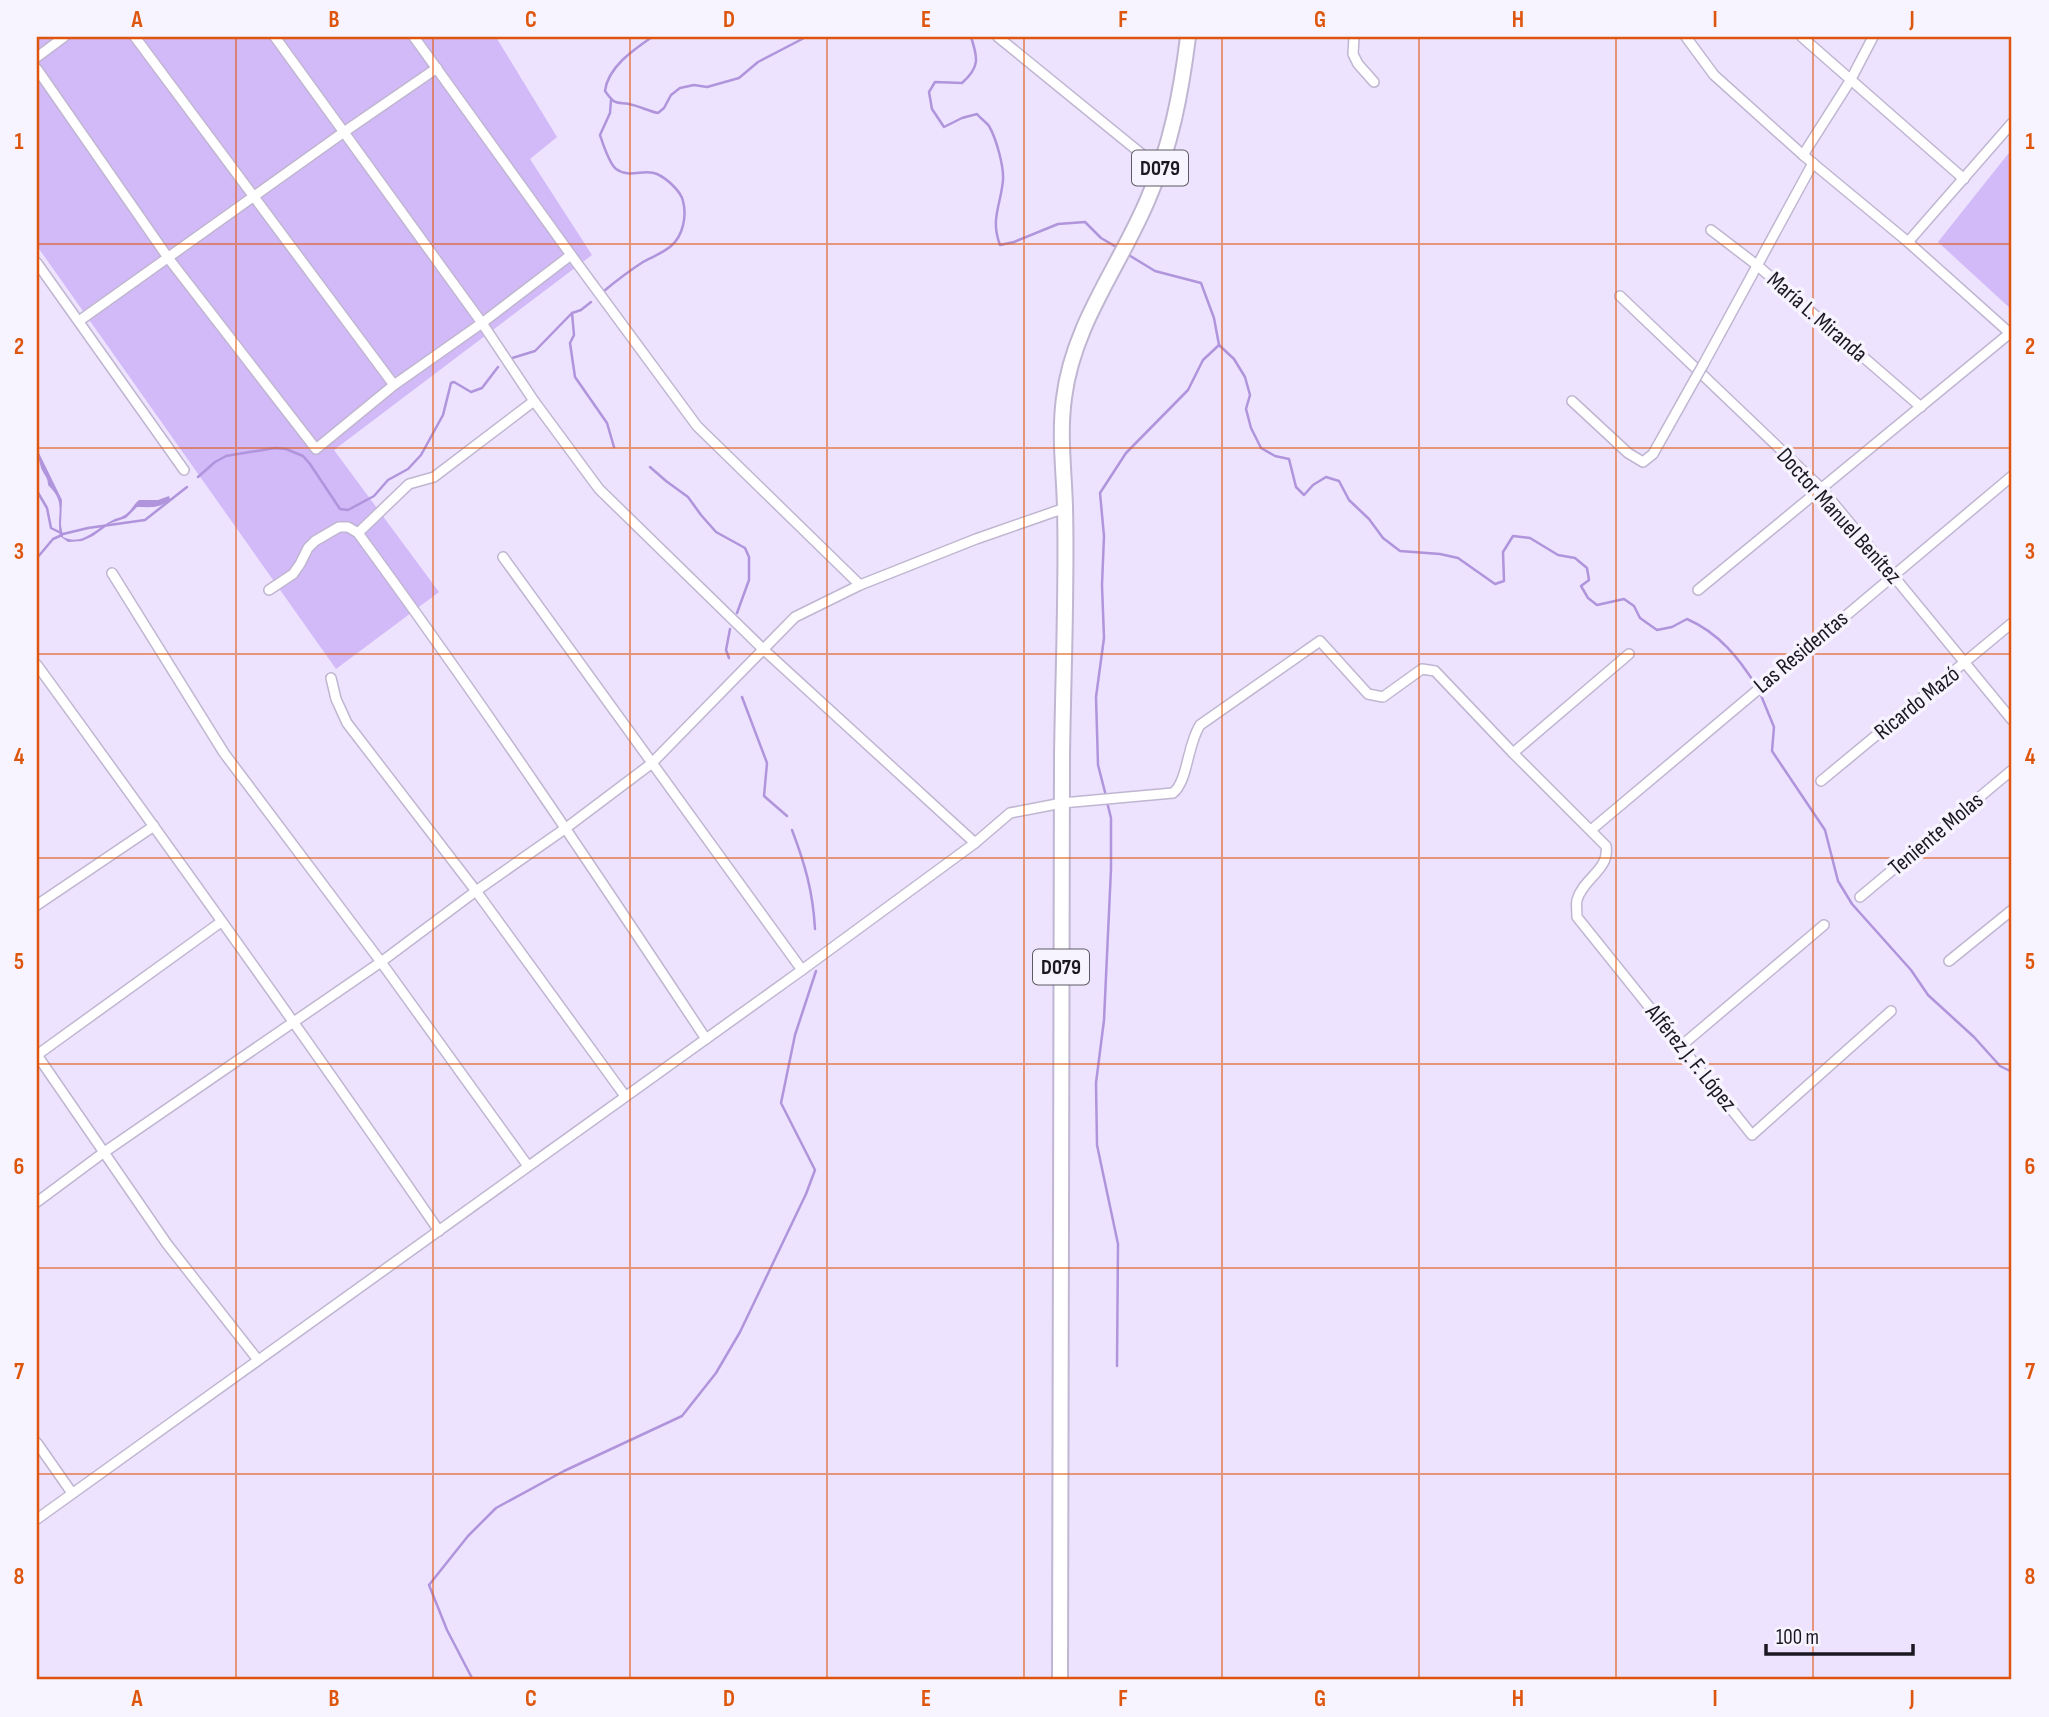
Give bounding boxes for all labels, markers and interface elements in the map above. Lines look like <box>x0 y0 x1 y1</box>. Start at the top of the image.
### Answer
text: A <box>131 6 144 34</box>
text: B <box>329 6 340 34</box>
text: C <box>525 6 537 34</box>
text: D <box>723 6 735 34</box>
text: E <box>921 6 931 34</box>
text: F <box>1118 6 1128 34</box>
text: G <box>1314 6 1326 34</box>
text: H <box>1512 6 1524 34</box>
text: I <box>1712 6 1718 34</box>
text: J <box>1908 6 1915 34</box>
text: 1 <box>14 128 24 156</box>
text: 1 <box>2025 128 2035 156</box>
road number: D079 <box>1132 150 1188 186</box>
street label: María L. Miranda <box>1761 266 1873 368</box>
text: 2 <box>14 333 24 361</box>
text: 2 <box>2025 333 2035 361</box>
street label: Doctor Manuel Benítez <box>1770 442 1908 590</box>
text: 3 <box>14 538 24 566</box>
text: 3 <box>2025 538 2035 566</box>
street label: Las Residentas <box>1748 605 1854 699</box>
street label: Ricardo Mazó <box>1869 660 1965 746</box>
text: 4 <box>14 743 25 771</box>
text: 4 <box>2025 743 2036 771</box>
street label: Teniente Molas <box>1883 786 1989 882</box>
text: 5 <box>14 948 24 976</box>
text: 5 <box>2025 948 2035 976</box>
road number: D079 <box>1033 950 1089 984</box>
street label: Alférez J. F. López <box>1639 998 1743 1117</box>
text: 6 <box>14 1153 24 1181</box>
text: 6 <box>2025 1153 2035 1181</box>
text: 7 <box>14 1358 24 1386</box>
text: 7 <box>2025 1358 2035 1386</box>
text: 8 <box>14 1563 25 1591</box>
text: 8 <box>2025 1563 2036 1591</box>
scale bar <box>1766 1612 1912 1656</box>
text: 100 m <box>1776 1625 1819 1650</box>
text: A <box>131 1685 144 1713</box>
text: B <box>329 1685 340 1713</box>
text: C <box>525 1685 537 1713</box>
text: D <box>723 1685 735 1713</box>
text: E <box>921 1685 931 1713</box>
text: F <box>1118 1685 1128 1713</box>
text: G <box>1314 1685 1326 1713</box>
text: H <box>1512 1685 1524 1713</box>
text: I <box>1712 1685 1718 1713</box>
text: J <box>1908 1685 1915 1713</box>

